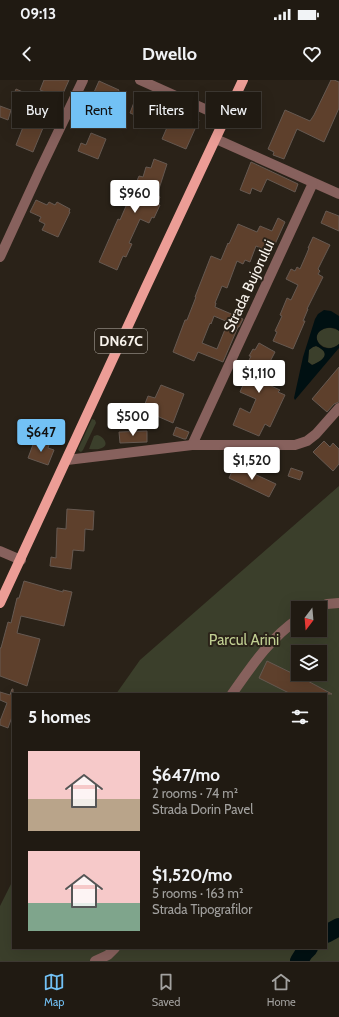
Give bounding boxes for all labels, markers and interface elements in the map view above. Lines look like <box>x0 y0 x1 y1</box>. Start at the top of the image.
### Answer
text: 09:13 <box>20 5 56 23</box>
icon: back <box>16 43 38 65</box>
text: Dwello <box>142 43 197 65</box>
icon: heart <box>301 43 323 65</box>
chip: Buy <box>12 92 63 128</box>
chip: Rent <box>71 92 126 128</box>
chip: Filters <box>134 92 198 128</box>
chip: New <box>206 92 261 128</box>
pin: $960 <box>111 180 159 214</box>
text: $960 <box>119 185 151 201</box>
street label: Strada Bujorului <box>220 237 278 335</box>
road number: DN67C <box>95 329 147 353</box>
pin: $1,110 <box>226 360 292 394</box>
text: $1,110 <box>242 365 276 381</box>
pin: $500 <box>109 403 157 437</box>
text: $500 <box>117 408 149 424</box>
pin: $647 <box>17 419 65 453</box>
text: $647 <box>26 424 56 440</box>
pin: $1,520 <box>219 447 285 481</box>
text: $1,520 <box>233 452 271 468</box>
north arrow <box>291 601 327 637</box>
map controls <box>291 601 327 681</box>
park label: Parcul Arini <box>209 631 279 649</box>
button: layers <box>291 645 327 681</box>
icon: filters <box>289 706 311 728</box>
text: 5 homes <box>28 707 91 727</box>
text: $647/mo <box>152 765 220 785</box>
icon: home <box>60 767 108 815</box>
text: 2 rooms · 74 m² <box>152 785 238 801</box>
text: Strada Dorin Pavel <box>152 801 253 817</box>
text: $1,520/mo <box>152 865 232 885</box>
icon: home <box>60 867 108 915</box>
text: 5 rooms · 163 m² <box>152 885 243 901</box>
text: Strada Tipografilor <box>152 901 252 917</box>
tab: Map <box>43 971 65 1009</box>
tab: Saved <box>152 971 180 1009</box>
tab: Home <box>267 971 296 1009</box>

